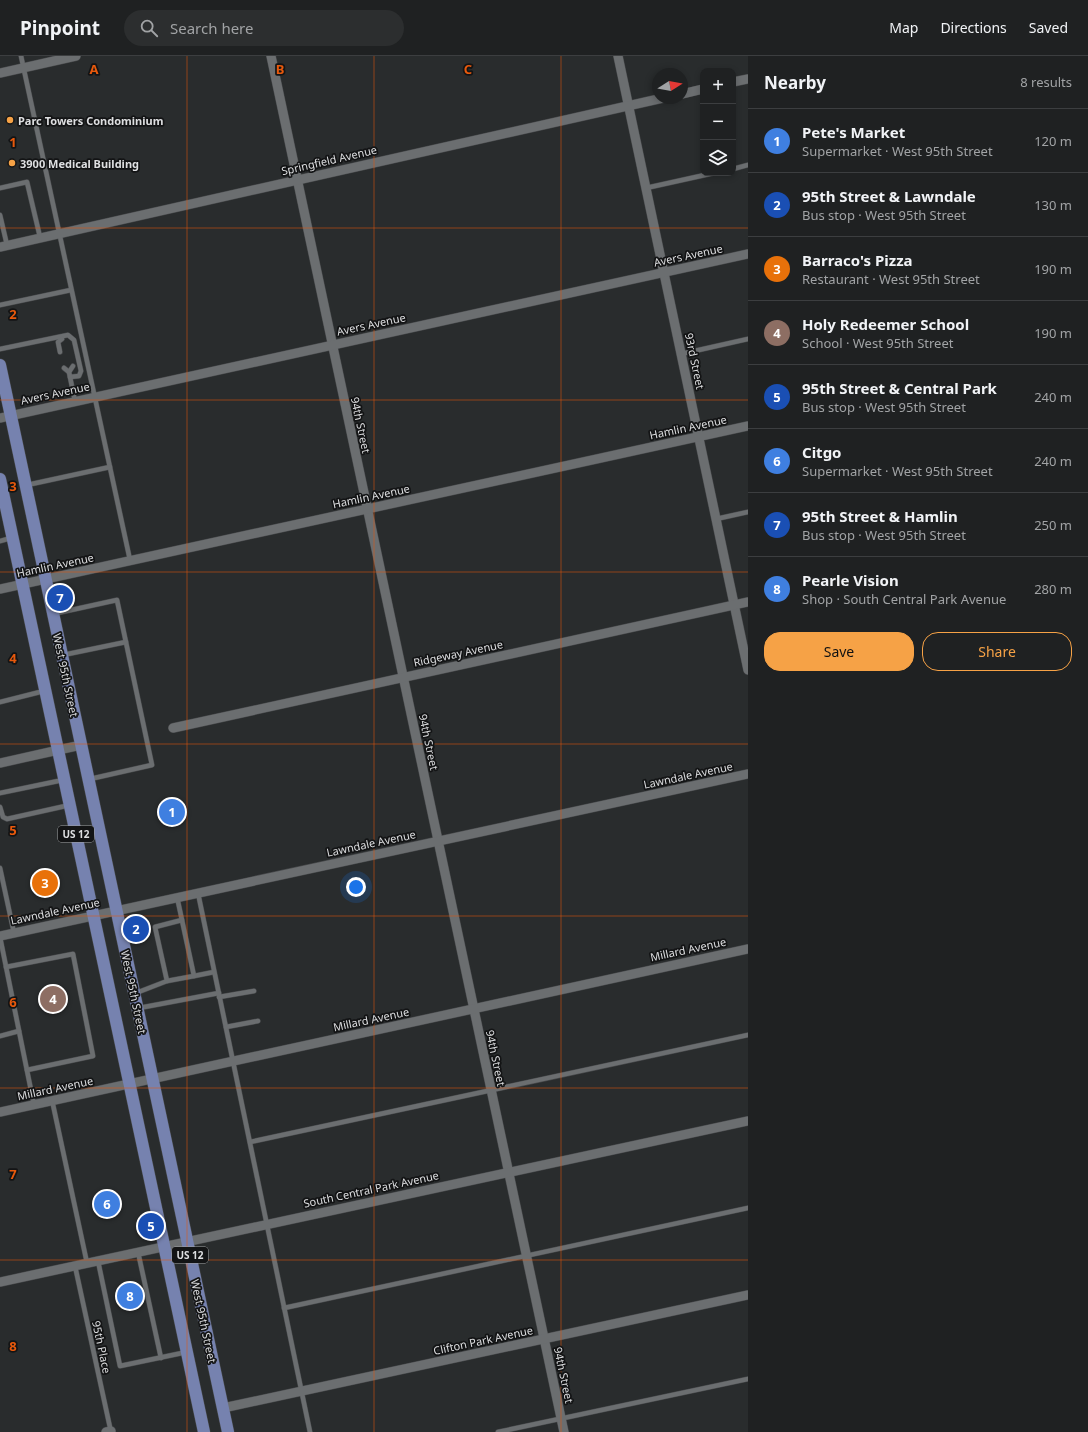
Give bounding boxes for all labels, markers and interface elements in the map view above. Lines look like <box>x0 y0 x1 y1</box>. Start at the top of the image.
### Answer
search box <box>124 10 404 46</box>
text: Pinpoint <box>20 15 100 41</box>
icon: search <box>138 17 160 39</box>
text: Search here <box>170 18 253 38</box>
text: Map <box>889 18 918 37</box>
text: Directions <box>940 18 1007 37</box>
text: Saved <box>1029 18 1068 37</box>
text: A <box>90 60 99 78</box>
text: B <box>276 60 284 78</box>
text: C <box>464 60 472 78</box>
north arrow <box>652 68 688 104</box>
map controls <box>700 68 736 176</box>
button: + <box>700 68 736 104</box>
text: Nearby <box>764 71 826 94</box>
text: 8 results <box>1020 73 1072 91</box>
button: − <box>700 104 736 140</box>
place label: Parc Towers Condominium <box>18 113 163 128</box>
marker: Parc Towers Condominium <box>5 115 15 125</box>
text: Pete's Market <box>802 122 905 142</box>
text: 1 <box>773 132 781 150</box>
text: 120 m <box>1034 132 1072 150</box>
text: 1 <box>9 133 17 151</box>
button: layers <box>700 140 736 176</box>
street label: Springfield Avenue <box>280 142 378 178</box>
text: Supermarket · West 95th Street <box>802 142 993 160</box>
place label: 3900 Medical Building <box>20 156 139 171</box>
marker: 3900 Medical Building <box>7 158 17 168</box>
text: 95th Street & Lawndale <box>802 186 976 206</box>
text: 2 <box>773 196 781 214</box>
text: 130 m <box>1034 196 1072 214</box>
text: Bus stop · West 95th Street <box>802 206 966 224</box>
street label: Avers Avenue <box>652 240 724 270</box>
text: Barraco's Pizza <box>802 250 913 270</box>
text: 3 <box>773 260 781 278</box>
text: 190 m <box>1034 260 1072 278</box>
text: Restaurant · West 95th Street <box>802 270 980 288</box>
text: 2 <box>9 305 17 323</box>
street label: Avers Avenue <box>335 309 407 339</box>
text: Holy Redeemer School <box>802 314 969 334</box>
text: 4 <box>773 324 781 342</box>
text: 190 m <box>1034 324 1072 342</box>
street label: 93rd Street <box>682 331 708 391</box>
text: School · West 95th Street <box>802 334 953 352</box>
street label: Avers Avenue <box>19 378 91 408</box>
text: 95th Street & Central Park <box>802 378 997 398</box>
text: 5 <box>773 388 781 406</box>
text: 240 m <box>1034 388 1072 406</box>
street label: 94th Street <box>348 396 374 454</box>
text: Bus stop · West 95th Street <box>802 398 966 416</box>
street label: Hamlin Avenue <box>648 411 728 443</box>
text: Citgo <box>802 442 841 462</box>
text: 6 <box>773 452 781 470</box>
text: 240 m <box>1034 452 1072 470</box>
text: Supermarket · West 95th Street <box>802 462 993 480</box>
text: 3 <box>9 477 17 495</box>
street label: Hamlin Avenue <box>331 480 411 512</box>
text: 95th Street & Hamlin <box>802 506 958 526</box>
text: 7 <box>773 516 781 534</box>
text: 250 m <box>1034 516 1072 534</box>
text: Bus stop · West 95th Street <box>802 526 966 544</box>
street label: Hamlin Avenue <box>15 549 95 581</box>
text: Pearle Vision <box>802 570 899 590</box>
text: 8 <box>773 580 781 598</box>
text: 280 m <box>1034 580 1072 598</box>
pin: 7 <box>47 583 73 613</box>
text: Shop · South Central Park Avenue <box>802 590 1006 608</box>
street label: West 95th Street <box>50 632 82 718</box>
button: Save <box>764 632 914 671</box>
button: Share <box>922 632 1072 671</box>
street label: Ridgeway Avenue <box>412 636 504 670</box>
text: 4 <box>9 649 17 667</box>
street label: 94th Street <box>416 713 442 771</box>
street label: Lawndale Avenue <box>642 758 734 792</box>
pin: 1 <box>159 797 185 827</box>
text: 5 <box>9 821 17 839</box>
road number: US 12 <box>58 826 94 842</box>
street label: Lawndale Avenue <box>325 826 417 860</box>
pin: 3 <box>32 868 58 898</box>
your location <box>346 877 366 897</box>
street label: Lawndale Avenue <box>9 894 101 928</box>
pin: 2 <box>123 914 149 944</box>
street label: Millard Avenue <box>649 934 727 964</box>
street label: West 95th Street <box>118 949 150 1035</box>
pin: 4 <box>40 984 66 1014</box>
text: 6 <box>9 993 17 1011</box>
street label: Millard Avenue <box>332 1004 410 1034</box>
street label: 94th Street <box>483 1029 509 1087</box>
street label: Millard Avenue <box>16 1073 94 1103</box>
text: 7 <box>9 1165 17 1183</box>
street label: South Central Park Avenue <box>302 1167 440 1211</box>
pin: 6 <box>94 1189 120 1219</box>
pin: 5 <box>138 1211 164 1241</box>
road number: US 12 <box>172 1247 208 1263</box>
street label: West 95th Street <box>188 1278 220 1364</box>
pin: 8 <box>117 1281 143 1311</box>
street label: 95th Place <box>89 1319 115 1375</box>
street label: Clifton Park Avenue <box>432 1322 534 1358</box>
text: 8 <box>9 1337 17 1355</box>
street label: 94th Street <box>551 1346 577 1404</box>

